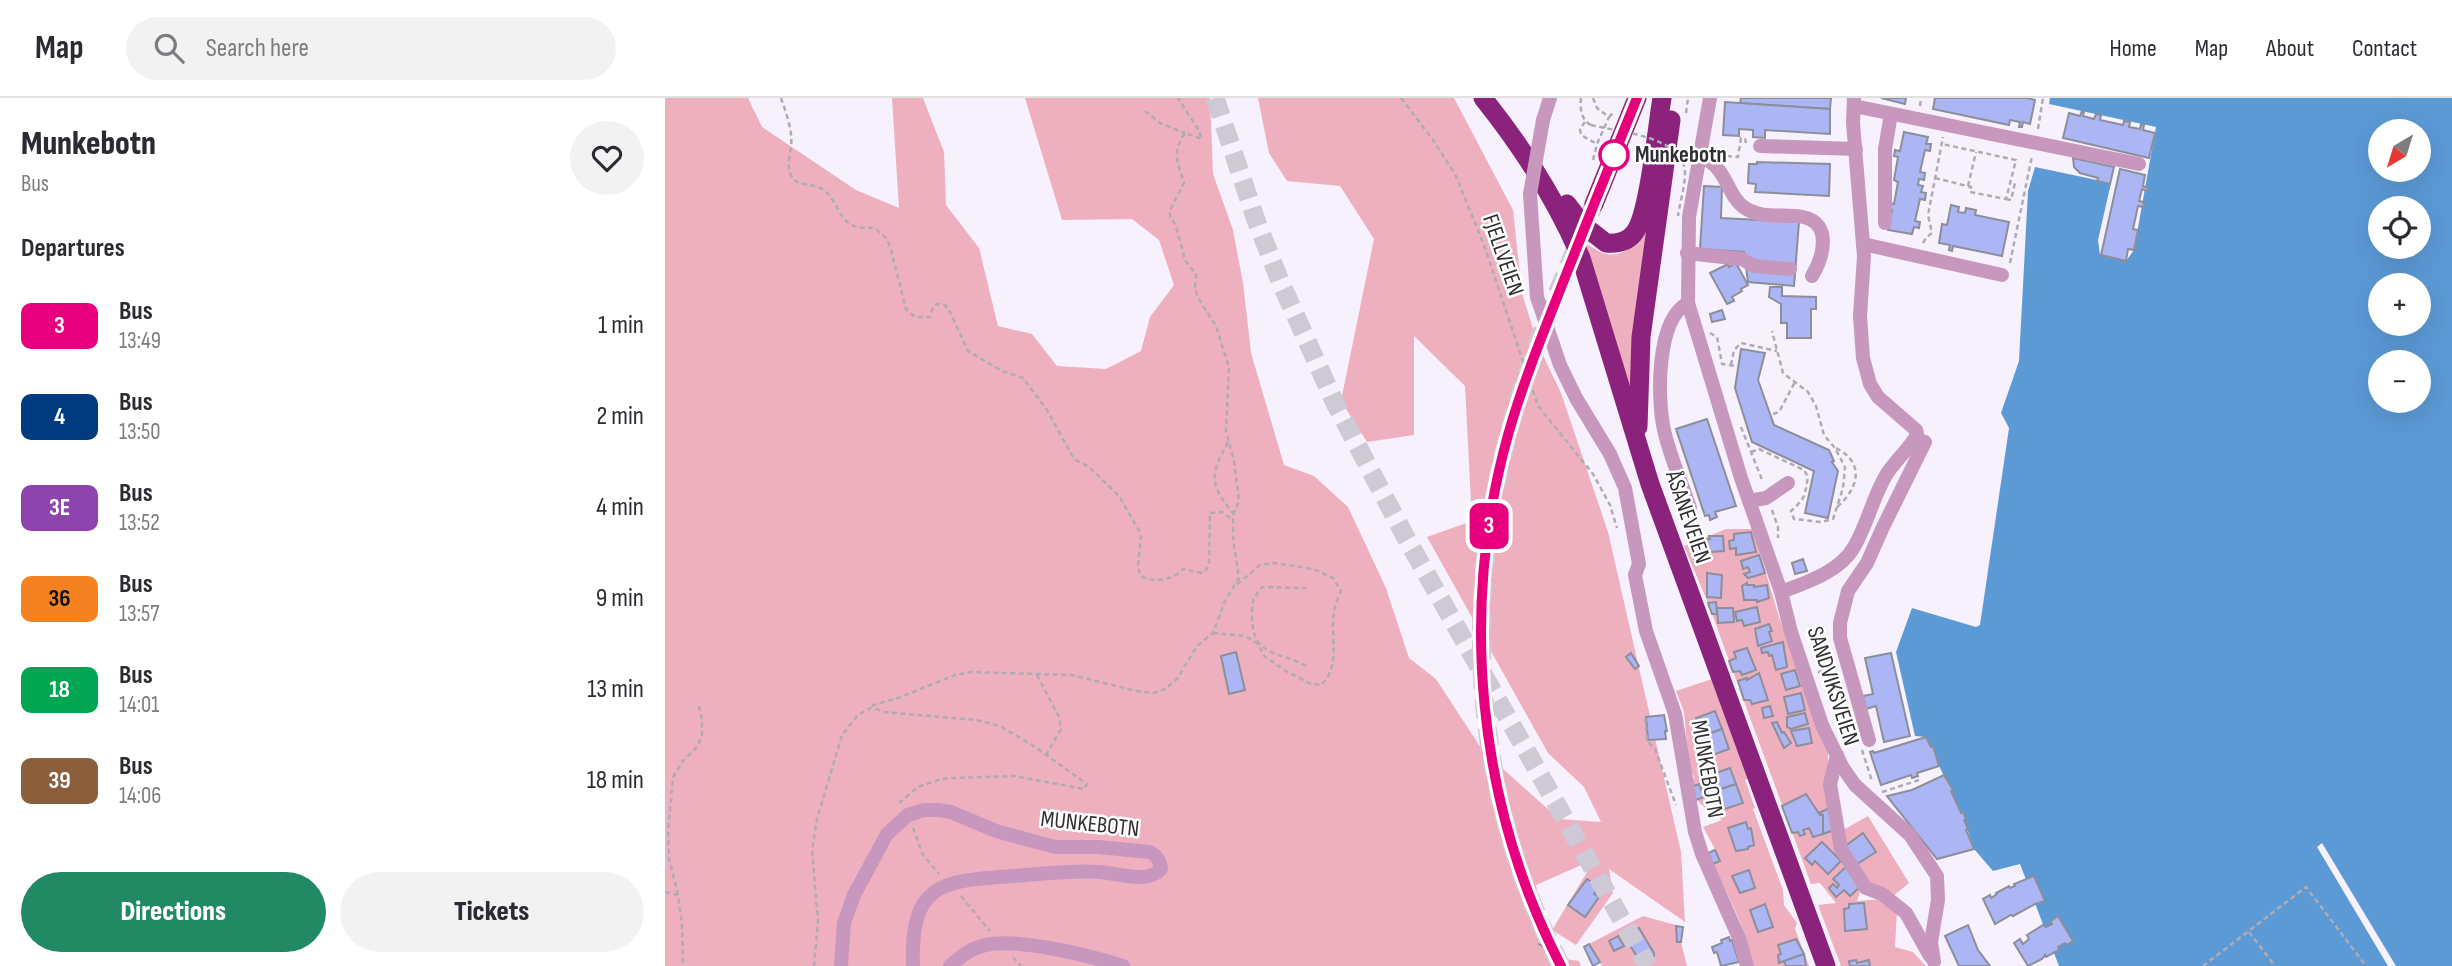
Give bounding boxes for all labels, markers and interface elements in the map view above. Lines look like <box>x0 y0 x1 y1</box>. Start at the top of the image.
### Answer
search box <box>126 17 616 80</box>
text: Map <box>35 28 84 68</box>
icon: search <box>150 29 188 67</box>
text: Search here <box>206 33 309 64</box>
text: Home <box>2109 34 2157 63</box>
text: Map <box>2195 34 2228 63</box>
text: About <box>2266 34 2314 63</box>
text: Contact <box>2352 34 2417 63</box>
north arrow <box>2368 119 2431 182</box>
map controls <box>2368 119 2431 413</box>
button: heart <box>570 121 644 195</box>
text: Munkebotn <box>21 124 156 164</box>
marker: Munkebotn <box>1599 140 1629 170</box>
place label: Munkebotn <box>1635 141 1727 169</box>
text: Bus <box>21 170 49 198</box>
button: locate <box>2368 196 2431 259</box>
street label: FJELLVEIEN <box>1476 211 1530 299</box>
text: Departures <box>21 233 125 264</box>
button: + <box>2368 273 2431 336</box>
text: Bus <box>119 296 153 327</box>
text: 1 min <box>598 310 644 341</box>
text: 3 <box>54 311 65 340</box>
text: 13:49 <box>119 327 161 355</box>
button: − <box>2368 350 2431 413</box>
text: Bus <box>119 387 153 418</box>
text: 2 min <box>596 401 644 432</box>
text: 4 <box>54 402 65 431</box>
text: 13:50 <box>119 418 161 446</box>
street label: ÅSANEVEIEN <box>1659 466 1717 567</box>
text: Bus <box>119 478 153 509</box>
text: 4 min <box>596 492 644 523</box>
text: 3E <box>49 493 70 522</box>
line badge: 3 <box>1466 503 1512 549</box>
text: 13:52 <box>119 509 160 537</box>
text: 3 <box>1484 511 1494 540</box>
text: Bus <box>119 569 153 600</box>
text: 9 min <box>596 583 644 614</box>
text: 36 <box>48 584 71 613</box>
text: 13:57 <box>119 600 159 628</box>
street label: SANDVIKSVEIEN <box>1801 623 1865 749</box>
text: Bus <box>119 660 153 691</box>
text: 13 min <box>587 674 644 705</box>
text: 18 <box>49 675 70 704</box>
text: 14:01 <box>119 691 159 719</box>
street label: MUNKEBOTN <box>1685 718 1729 820</box>
text: Bus <box>119 751 153 782</box>
text: 18 min <box>587 765 644 796</box>
text: 39 <box>48 766 71 795</box>
text: 14:06 <box>119 782 161 810</box>
street label: MUNKEBOTN <box>1039 805 1141 843</box>
button: Directions <box>21 872 326 952</box>
button: Tickets <box>340 872 644 952</box>

